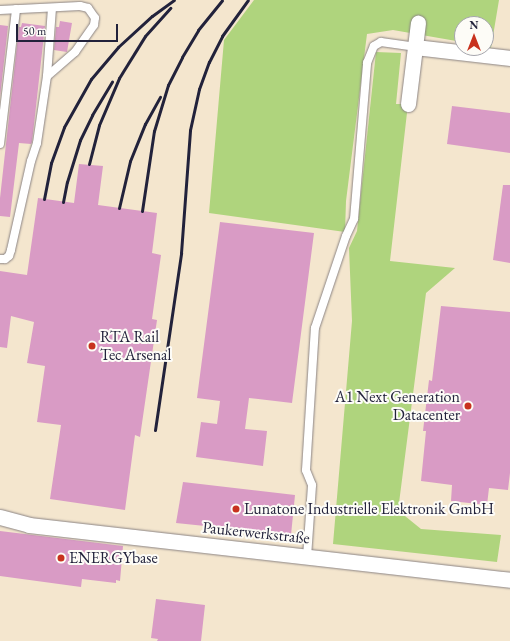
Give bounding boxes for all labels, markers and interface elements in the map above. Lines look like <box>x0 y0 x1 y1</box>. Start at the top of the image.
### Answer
scale bar <box>18 16 120 42</box>
north arrow <box>454 16 494 56</box>
text: N <box>470 18 478 32</box>
text: 50 m <box>23 23 46 39</box>
place label: RTA Rail Tec Arsenal <box>100 327 171 365</box>
marker: RTA Rail Tec Arsenal <box>87 341 97 351</box>
place label: A1 Next Generation Datacenter <box>335 387 460 425</box>
marker: A1 Next Generation Datacenter <box>463 401 473 411</box>
place label: Lunatone Industrielle Elektronik GmbH <box>244 499 494 519</box>
marker: Lunatone Industrielle Elektronik GmbH <box>231 504 241 514</box>
street label: Paukerwerkstraße <box>201 518 311 548</box>
place label: ENERGYbase <box>69 548 158 568</box>
marker: ENERGYbase <box>56 553 66 563</box>

